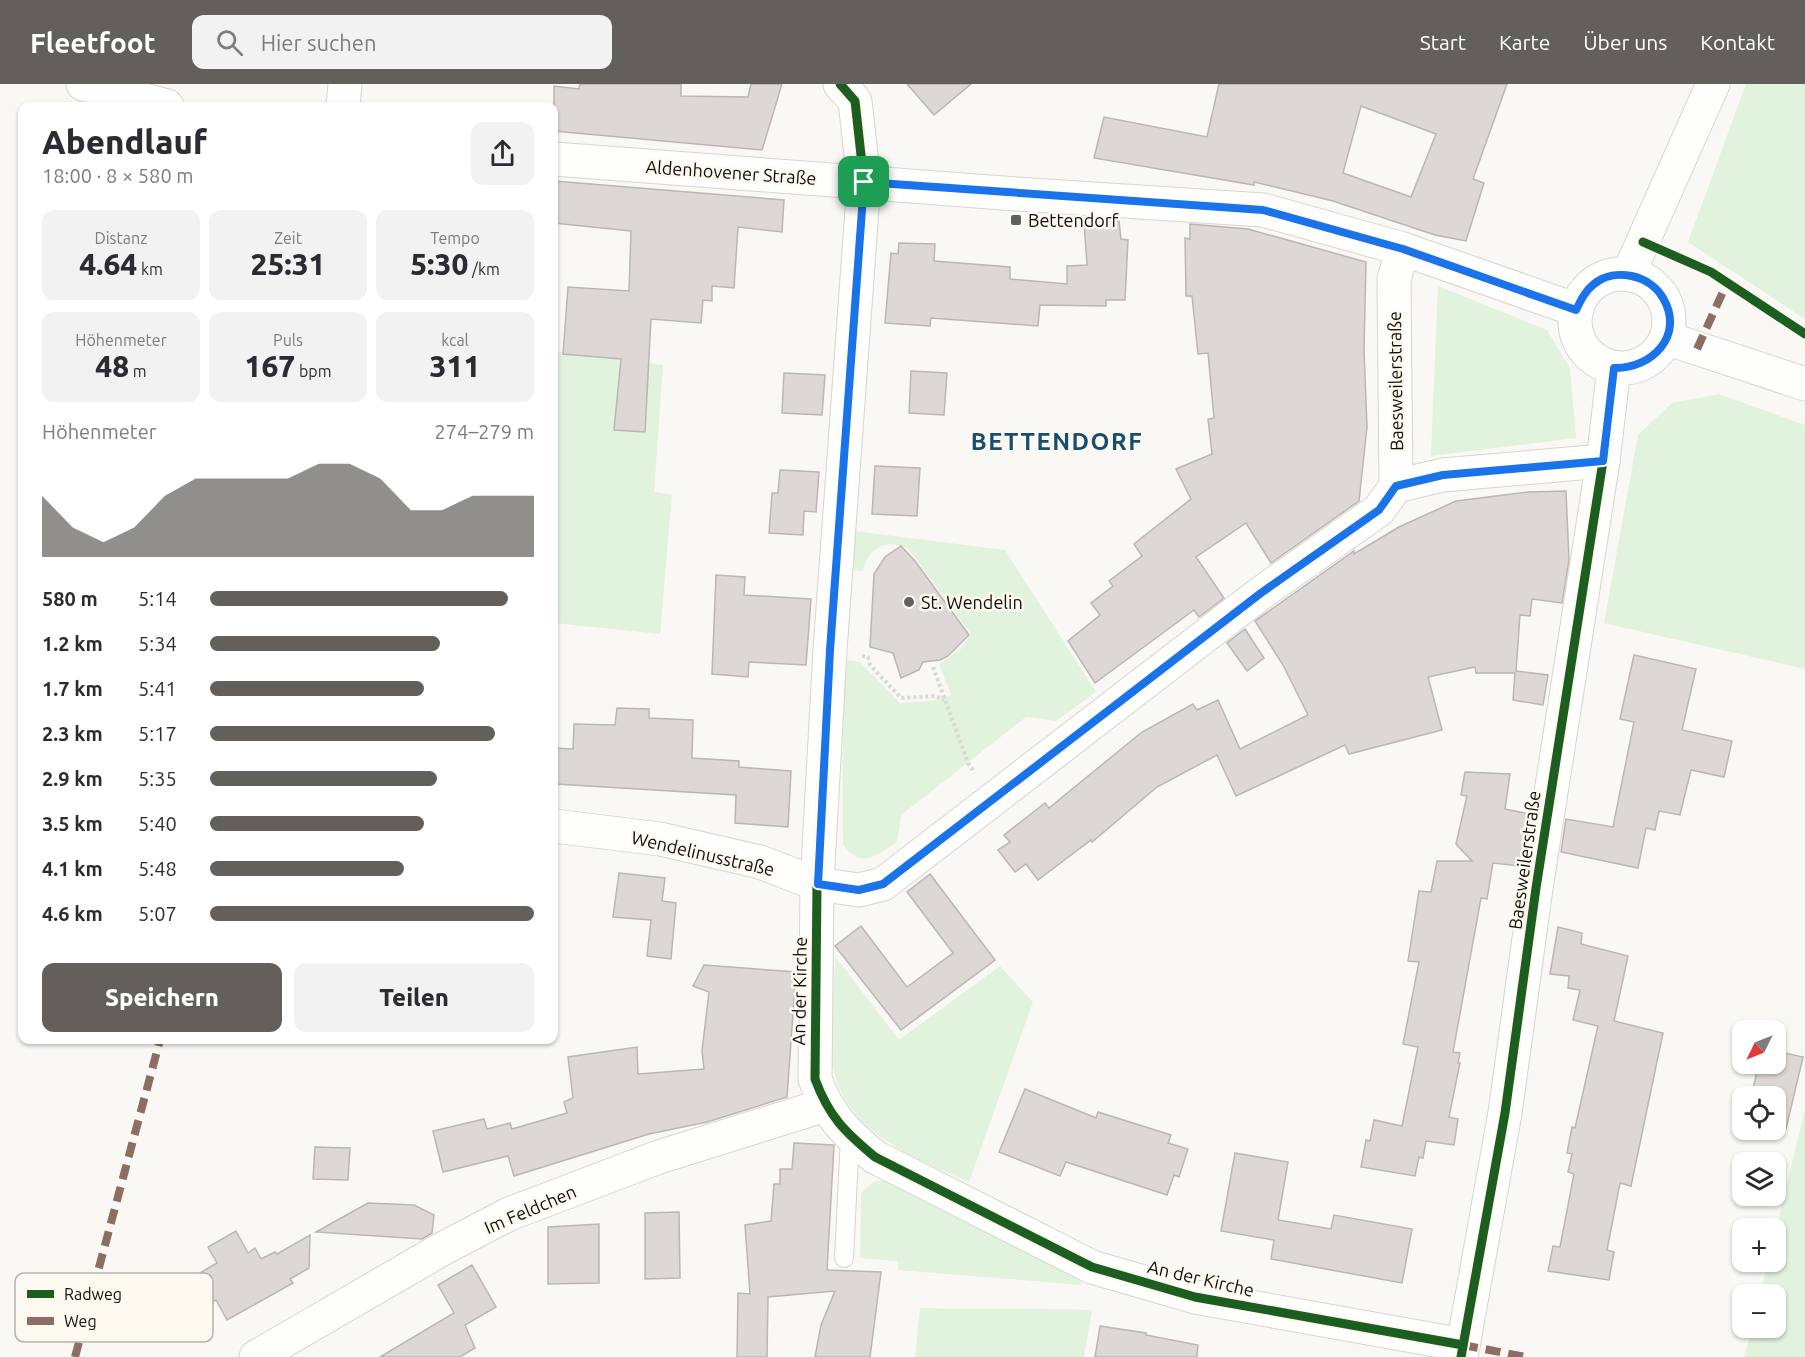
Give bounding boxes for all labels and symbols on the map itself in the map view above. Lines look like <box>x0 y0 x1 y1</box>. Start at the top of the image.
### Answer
street label: Aldenhovener Straße <box>645 156 817 188</box>
pin <box>838 156 889 207</box>
place label: Bettendorf <box>1028 210 1119 230</box>
marker: Bettendorf <box>1009 213 1023 227</box>
street label: Baesweilerstraße <box>1384 311 1406 451</box>
district label: BETTENDORF <box>971 428 1143 455</box>
place label: St. Wendelin <box>921 592 1023 612</box>
marker: St. Wendelin <box>902 595 916 609</box>
street label: Baesweilerstraße <box>1504 789 1544 931</box>
street label: Wendelinusstraße <box>629 827 777 879</box>
street label: An der Kirche <box>788 937 810 1045</box>
north arrow <box>1732 1020 1786 1074</box>
street label: Im Feldchen <box>481 1181 579 1237</box>
street label: An der Kirche <box>1146 1256 1256 1300</box>
legend <box>15 1273 213 1342</box>
text: Radweg <box>64 1285 122 1303</box>
text: Weg <box>64 1312 97 1330</box>

